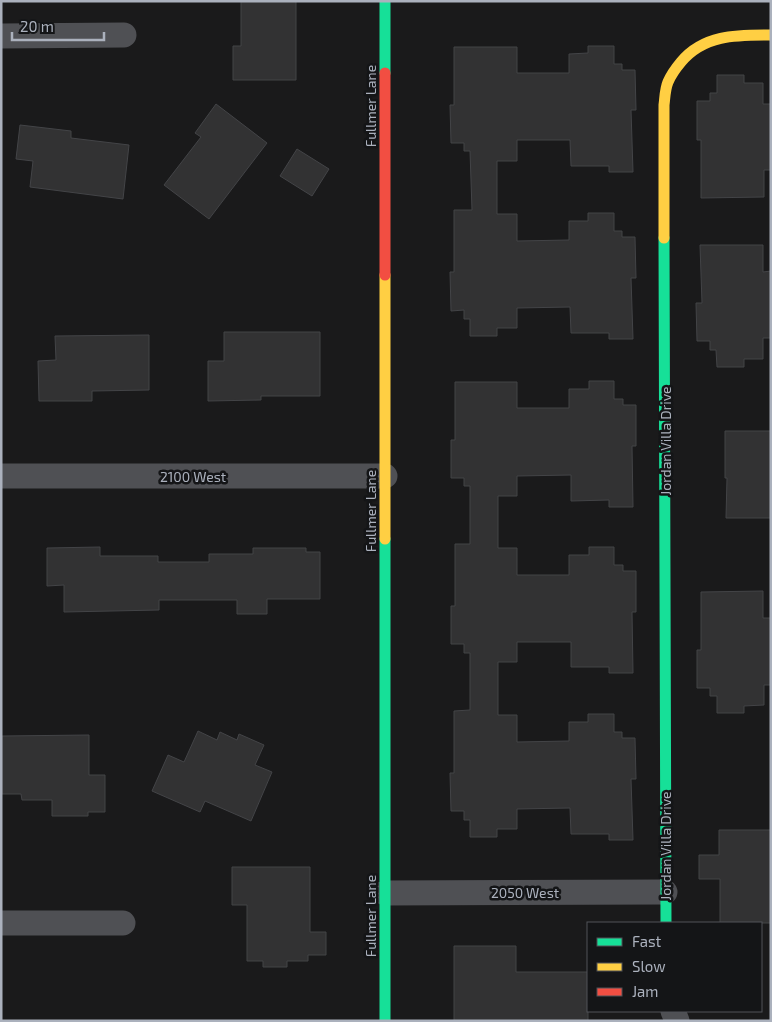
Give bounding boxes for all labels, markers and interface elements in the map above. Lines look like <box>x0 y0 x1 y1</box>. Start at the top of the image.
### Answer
scale bar <box>12 10 105 42</box>
text: 20 m <box>20 17 54 35</box>
street label: Fullmer Lane <box>362 65 379 147</box>
street label: Jordan Villa Drive <box>657 386 674 496</box>
street label: 2100 West <box>160 468 226 485</box>
street label: Fullmer Lane <box>362 470 379 552</box>
street label: Jordan Villa Drive <box>657 791 674 901</box>
street label: Fullmer Lane <box>362 875 379 957</box>
street label: 2050 West <box>491 884 559 901</box>
legend <box>587 922 762 1012</box>
text: Fast <box>632 932 662 950</box>
text: Slow <box>632 957 666 975</box>
text: Jam <box>632 982 658 1000</box>

